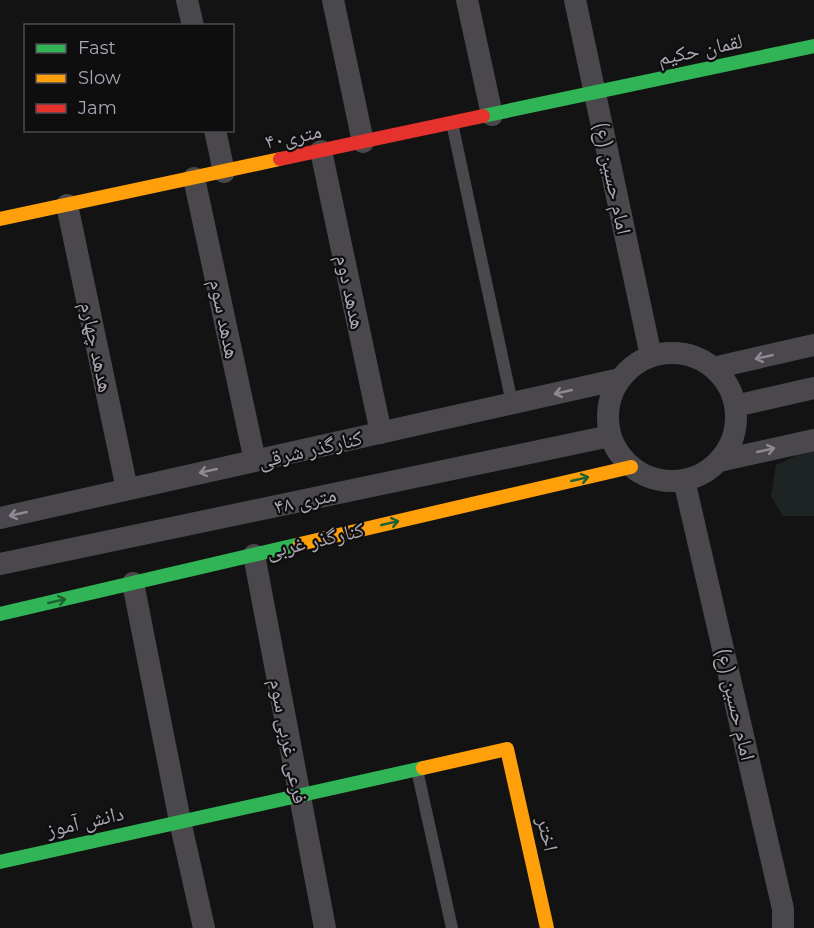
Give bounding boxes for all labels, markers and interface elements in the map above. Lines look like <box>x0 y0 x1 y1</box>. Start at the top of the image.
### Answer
legend <box>24 24 234 132</box>
street label: لقمان حکیم <box>655 28 745 72</box>
text: Fast <box>78 37 116 59</box>
text: Slow <box>78 67 121 89</box>
text: Jam <box>77 97 117 119</box>
street label: ۴۰متری <box>262 118 324 154</box>
street label: امام حسین (ع) <box>587 119 637 237</box>
street label: هدهد دوم <box>329 252 371 332</box>
street label: هدهد سوم <box>202 277 246 361</box>
street label: هدهد چهارم <box>73 300 119 395</box>
one-way arrow <box>754 351 773 363</box>
one-way arrow <box>553 387 573 398</box>
street label: کنارگذر شرقی <box>256 425 365 474</box>
one-way arrow <box>757 444 776 456</box>
one-way arrow <box>199 466 219 477</box>
one-way arrow <box>570 472 589 484</box>
street label: ۴۸ متری <box>272 481 338 519</box>
one-way arrow <box>9 509 28 520</box>
street label: کنارگذر غربی <box>264 517 367 564</box>
one-way arrow <box>380 517 399 528</box>
one-way arrow <box>47 594 66 606</box>
street label: امام حسین (ع) <box>709 645 761 763</box>
street label: فرعی غربی سوم <box>263 677 313 806</box>
street label: دانش آموز <box>43 800 126 843</box>
street label: اختر <box>532 814 564 853</box>

